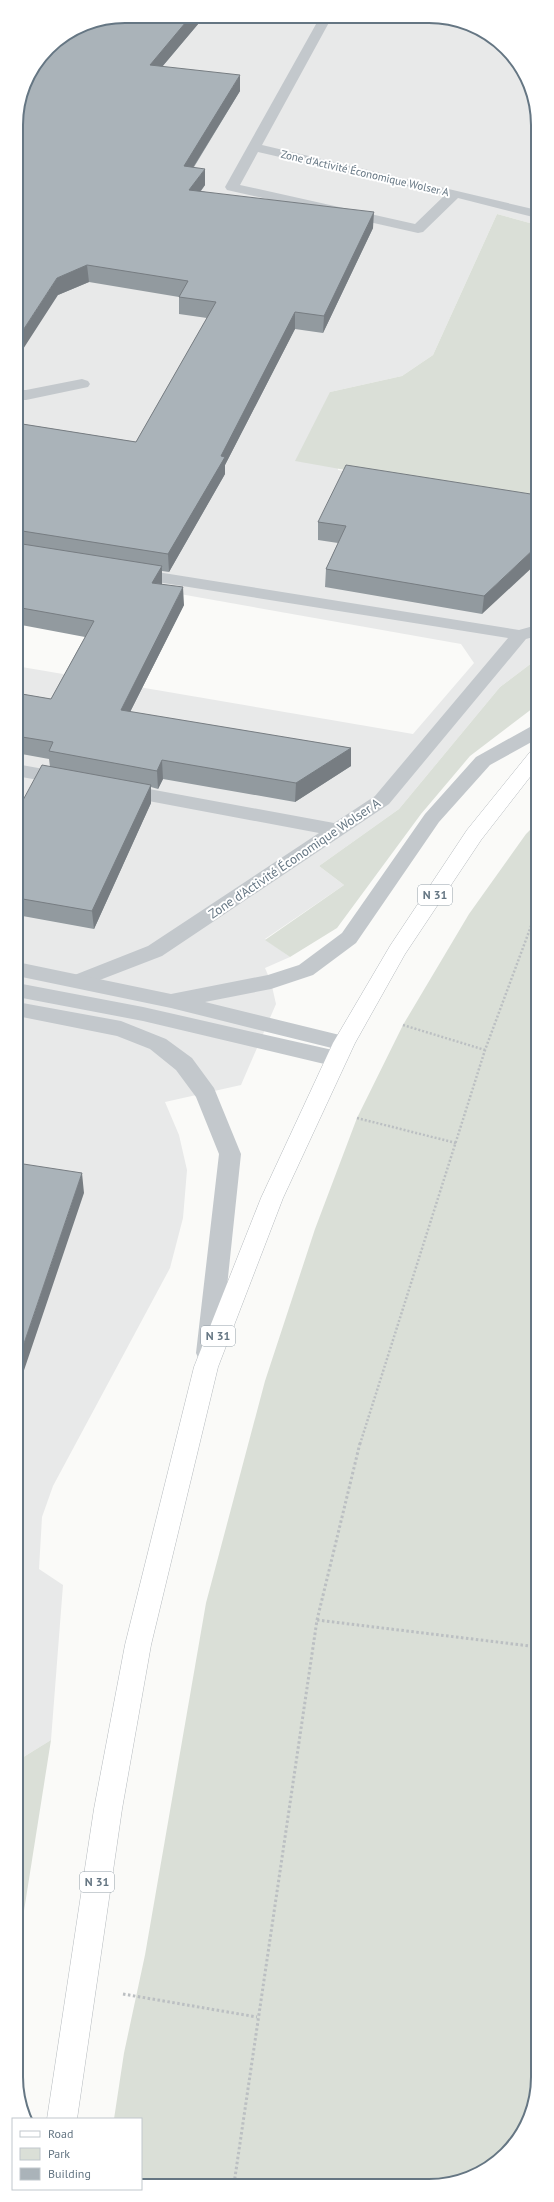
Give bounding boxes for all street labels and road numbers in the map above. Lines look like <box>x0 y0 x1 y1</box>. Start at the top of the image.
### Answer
street label: Zone d'Activité Économique Wolser A <box>279 147 451 199</box>
street label: Zone d'Activité Économique Wolser A <box>205 794 384 922</box>
road number: N 31 <box>418 885 452 905</box>
road number: N 31 <box>201 1326 235 1346</box>
road number: N 31 <box>80 1872 114 1892</box>

